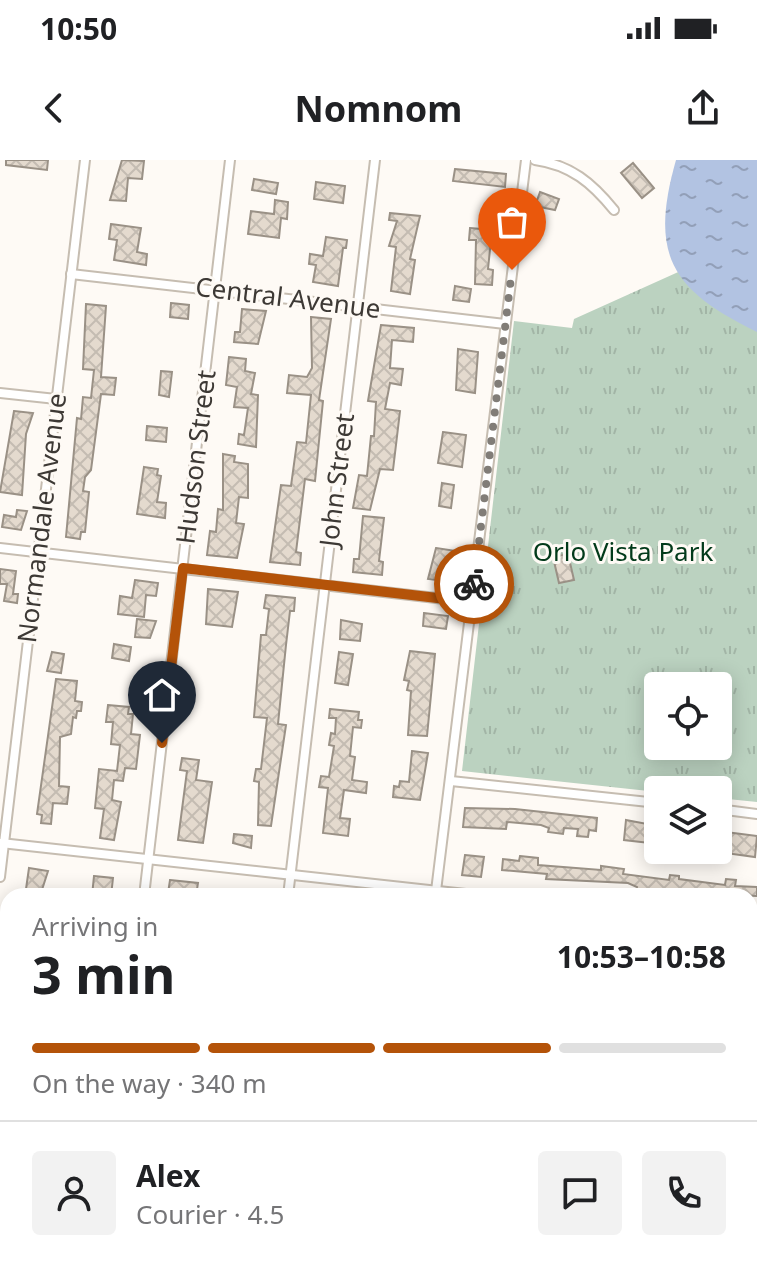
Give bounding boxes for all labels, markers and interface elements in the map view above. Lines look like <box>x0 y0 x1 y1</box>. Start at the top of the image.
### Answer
text: 10:50 <box>40 8 117 49</box>
text: Nomnom <box>295 84 462 133</box>
icon: back <box>32 86 76 130</box>
icon: share <box>681 86 725 130</box>
pin <box>478 188 546 270</box>
icon: bag <box>490 200 534 244</box>
street label: Central Avenue <box>194 268 383 326</box>
street label: Hudson Street <box>166 368 224 546</box>
street label: Normandale Avenue <box>8 391 74 645</box>
street label: John Street <box>310 411 362 552</box>
park label: Orlo Vista Park <box>533 533 713 569</box>
courier <box>434 544 514 624</box>
icon: bike <box>452 562 496 606</box>
pin <box>128 661 196 743</box>
map controls <box>644 672 732 864</box>
button: locate <box>644 672 732 760</box>
icon: home <box>140 673 184 717</box>
button: layers <box>644 776 732 864</box>
text: Arriving in <box>32 908 158 944</box>
text: 10:53–10:58 <box>557 936 726 977</box>
text: 3 min <box>32 938 175 1009</box>
text: On the way · 340 m <box>32 1065 266 1101</box>
button: person <box>32 1151 116 1235</box>
button: chat <box>538 1151 622 1235</box>
button: phone <box>642 1151 726 1235</box>
text: Alex <box>136 1155 200 1196</box>
text: Courier · 4.5 <box>136 1196 284 1232</box>

